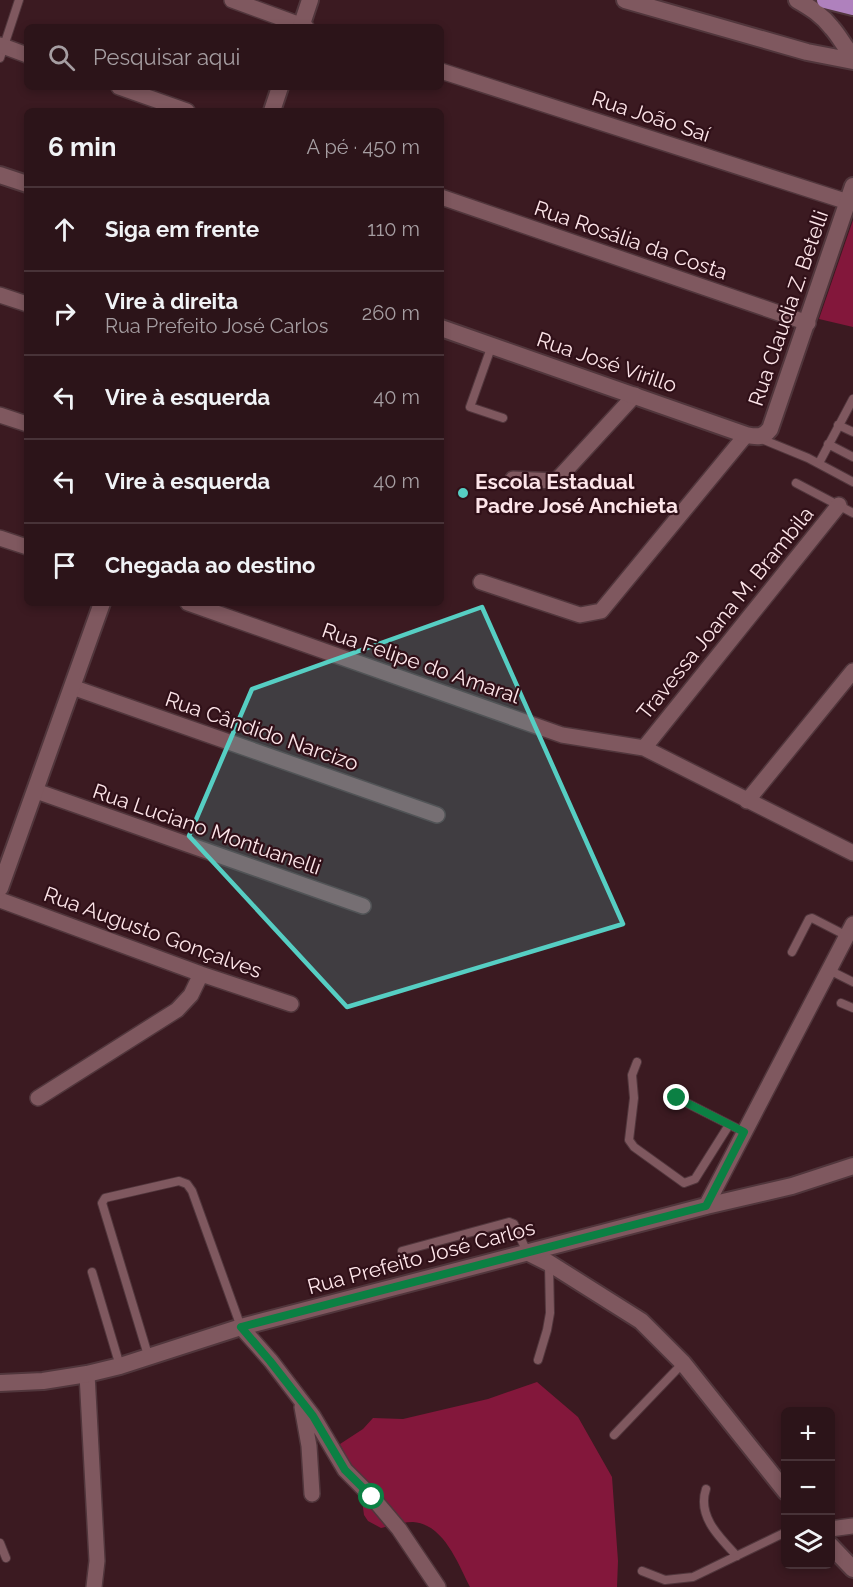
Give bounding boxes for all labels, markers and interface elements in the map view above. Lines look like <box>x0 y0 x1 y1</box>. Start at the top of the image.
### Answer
search box <box>24 24 444 90</box>
icon: search <box>45 41 78 74</box>
text: Pesquisar aqui <box>93 44 240 70</box>
street label: Rua João Saí <box>589 85 714 147</box>
text: 6 min <box>48 132 117 162</box>
text: A pé · 450 m <box>306 135 420 159</box>
street label: Rua Rosália da Costa <box>531 195 731 285</box>
street label: Rua Claudia Z. Betelli <box>743 207 833 409</box>
icon: ahead <box>48 213 81 246</box>
text: Siga em frente <box>105 216 259 242</box>
text: 110 m <box>367 217 420 241</box>
text: Vire à direita <box>105 288 238 314</box>
icon: right <box>48 297 81 330</box>
text: 260 m <box>362 301 420 325</box>
text: Rua Prefeito José Carlos <box>105 314 328 338</box>
street label: Rua José Virillo <box>534 326 680 398</box>
icon: left <box>48 381 81 414</box>
text: Vire à esquerda <box>105 384 270 410</box>
text: 40 m <box>373 385 420 409</box>
icon: left <box>48 465 81 498</box>
text: Vire à esquerda <box>105 468 270 494</box>
text: 40 m <box>373 469 420 493</box>
place label: Escola Estadual Padre José Anchieta <box>475 469 678 518</box>
marker: Escola Estadual Padre José Anchieta <box>456 486 470 500</box>
street label: Travessa Joana M. Brambila <box>631 502 819 724</box>
icon: arrive <box>48 549 81 582</box>
text: Chegada ao destino <box>105 552 315 578</box>
street label: Rua Felipe do Amaral <box>319 617 523 709</box>
street label: Rua Cândido Narcizo <box>162 686 362 776</box>
street label: Rua Luciano Montuanelli <box>90 778 324 880</box>
street label: Rua Augusto Gonçalves <box>41 881 265 983</box>
route end <box>663 1084 689 1110</box>
street label: Rua Prefeito José Carlos <box>304 1215 538 1299</box>
map controls <box>781 1407 835 1569</box>
button: + <box>781 1407 835 1461</box>
button: − <box>781 1461 835 1515</box>
route start <box>358 1483 384 1509</box>
button: layers <box>781 1515 835 1569</box>

